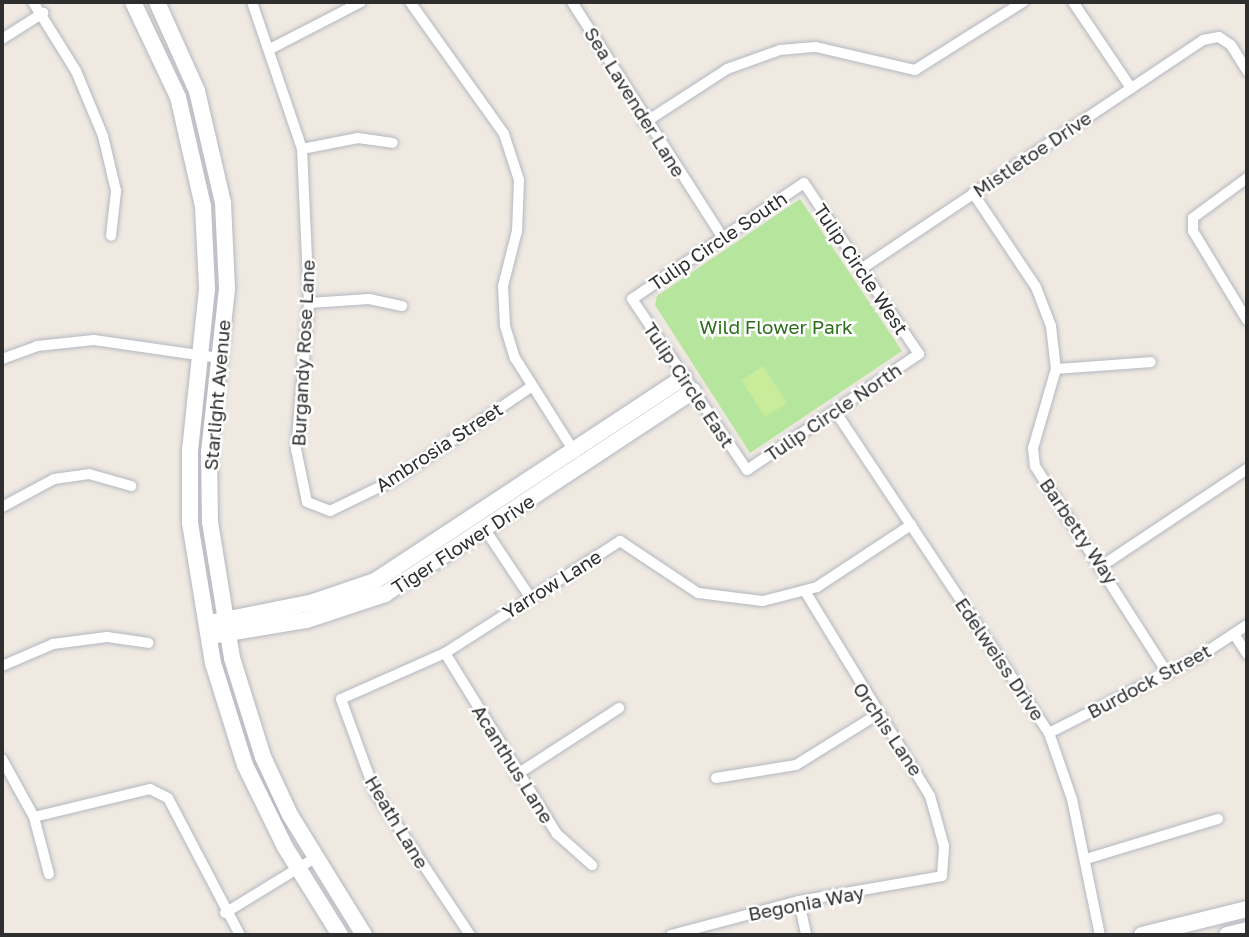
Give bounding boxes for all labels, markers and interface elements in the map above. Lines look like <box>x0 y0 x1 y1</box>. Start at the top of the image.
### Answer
street label: Sea Lavender Lane <box>580 23 690 181</box>
street label: Mistletoe Drive <box>968 106 1096 202</box>
street label: Tulip Circle South <box>645 187 791 295</box>
street label: Tulip Circle West <box>809 199 913 339</box>
street label: Burgandy Rose Lane <box>287 259 319 447</box>
park label: Wild Flower Park <box>699 316 853 338</box>
street label: Tulip Circle East <box>639 318 739 452</box>
street label: Starlight Avenue <box>199 319 235 471</box>
street label: Tulip Circle North <box>761 358 905 466</box>
street label: Ambrosia Street <box>371 397 507 497</box>
street label: Barbetty Way <box>1035 474 1123 588</box>
street label: Tiger Flower Drive <box>387 489 539 599</box>
street label: Yarrow Lane <box>499 545 605 623</box>
street label: Edelweiss Drive <box>950 593 1050 725</box>
street label: Burdock Street <box>1083 639 1215 723</box>
street label: Orchis Lane <box>848 678 928 780</box>
street label: Acanthus Lane <box>468 701 558 827</box>
street label: Heath Lane <box>360 771 434 873</box>
street label: Begonia Way <box>746 881 866 925</box>

